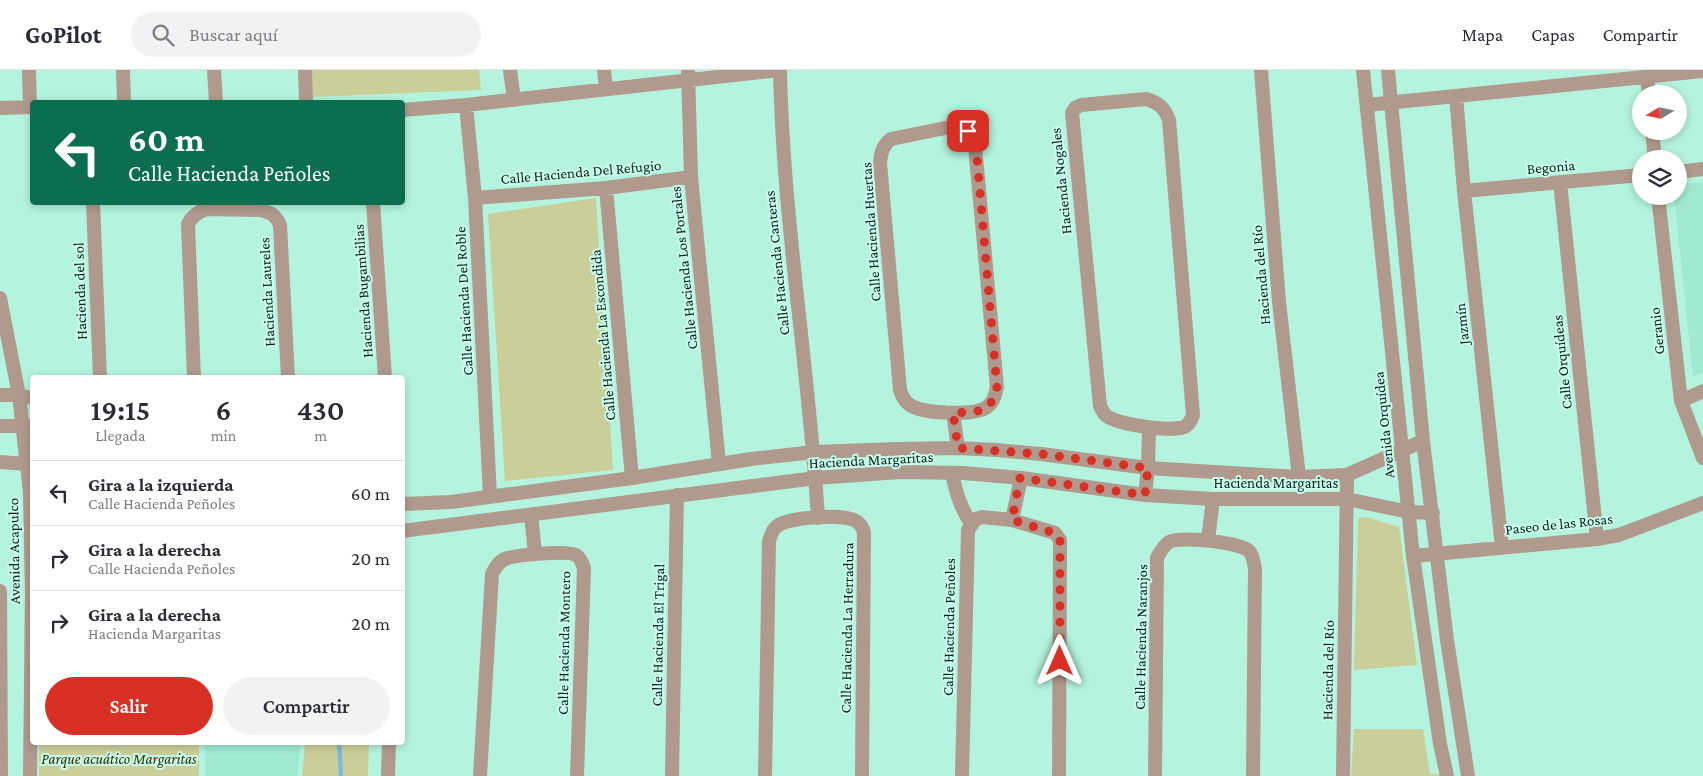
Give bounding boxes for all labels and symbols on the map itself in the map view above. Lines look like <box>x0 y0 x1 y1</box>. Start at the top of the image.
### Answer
north arrow <box>1632 85 1688 140</box>
pin <box>947 110 989 152</box>
street label: Hacienda Nogales <box>1047 127 1076 235</box>
street label: Calle Hacienda Del Refugio <box>500 157 662 188</box>
street label: Begonia <box>1526 157 1576 178</box>
street label: Calle Hacienda Huertas <box>858 162 884 302</box>
street label: Calle Hacienda Los Portales <box>667 185 701 350</box>
street label: Calle Hacienda Canteras <box>761 190 793 336</box>
street label: Hacienda Bugambilias <box>350 223 377 358</box>
street label: Hacienda del Río <box>1249 224 1273 326</box>
street label: Calle Hacienda Del Roble <box>452 226 476 376</box>
street label: Hacienda Laureles <box>256 237 278 347</box>
street label: Hacienda del sol <box>70 242 90 340</box>
street label: Calle Hacienda La Escondida <box>588 249 618 421</box>
street label: Jazmín <box>1452 302 1473 348</box>
street label: Geranio <box>1647 307 1667 355</box>
street label: Calle Orquídeas <box>1549 314 1576 410</box>
street label: Avenida Orquídea <box>1370 371 1399 479</box>
street label: Hacienda Margaritas <box>808 449 934 472</box>
street label: Hacienda Margaritas <box>1214 475 1339 492</box>
street label: Avenida Acapulco <box>5 498 24 604</box>
street label: Paseo de las Rosas <box>1504 510 1614 538</box>
street label: Calle Hacienda La Herradura <box>838 542 856 714</box>
street label: Calle Hacienda Peñoles <box>940 558 958 696</box>
street label: Calle Hacienda El Trigal <box>649 564 668 706</box>
street label: Calle Hacienda Naranjos <box>1132 564 1151 710</box>
street label: Calle Hacienda Montero <box>555 571 573 715</box>
street label: Hacienda del Río <box>1319 620 1337 720</box>
position arrow <box>1033 634 1085 686</box>
park label: Parque acuático Margaritas <box>41 751 197 768</box>

